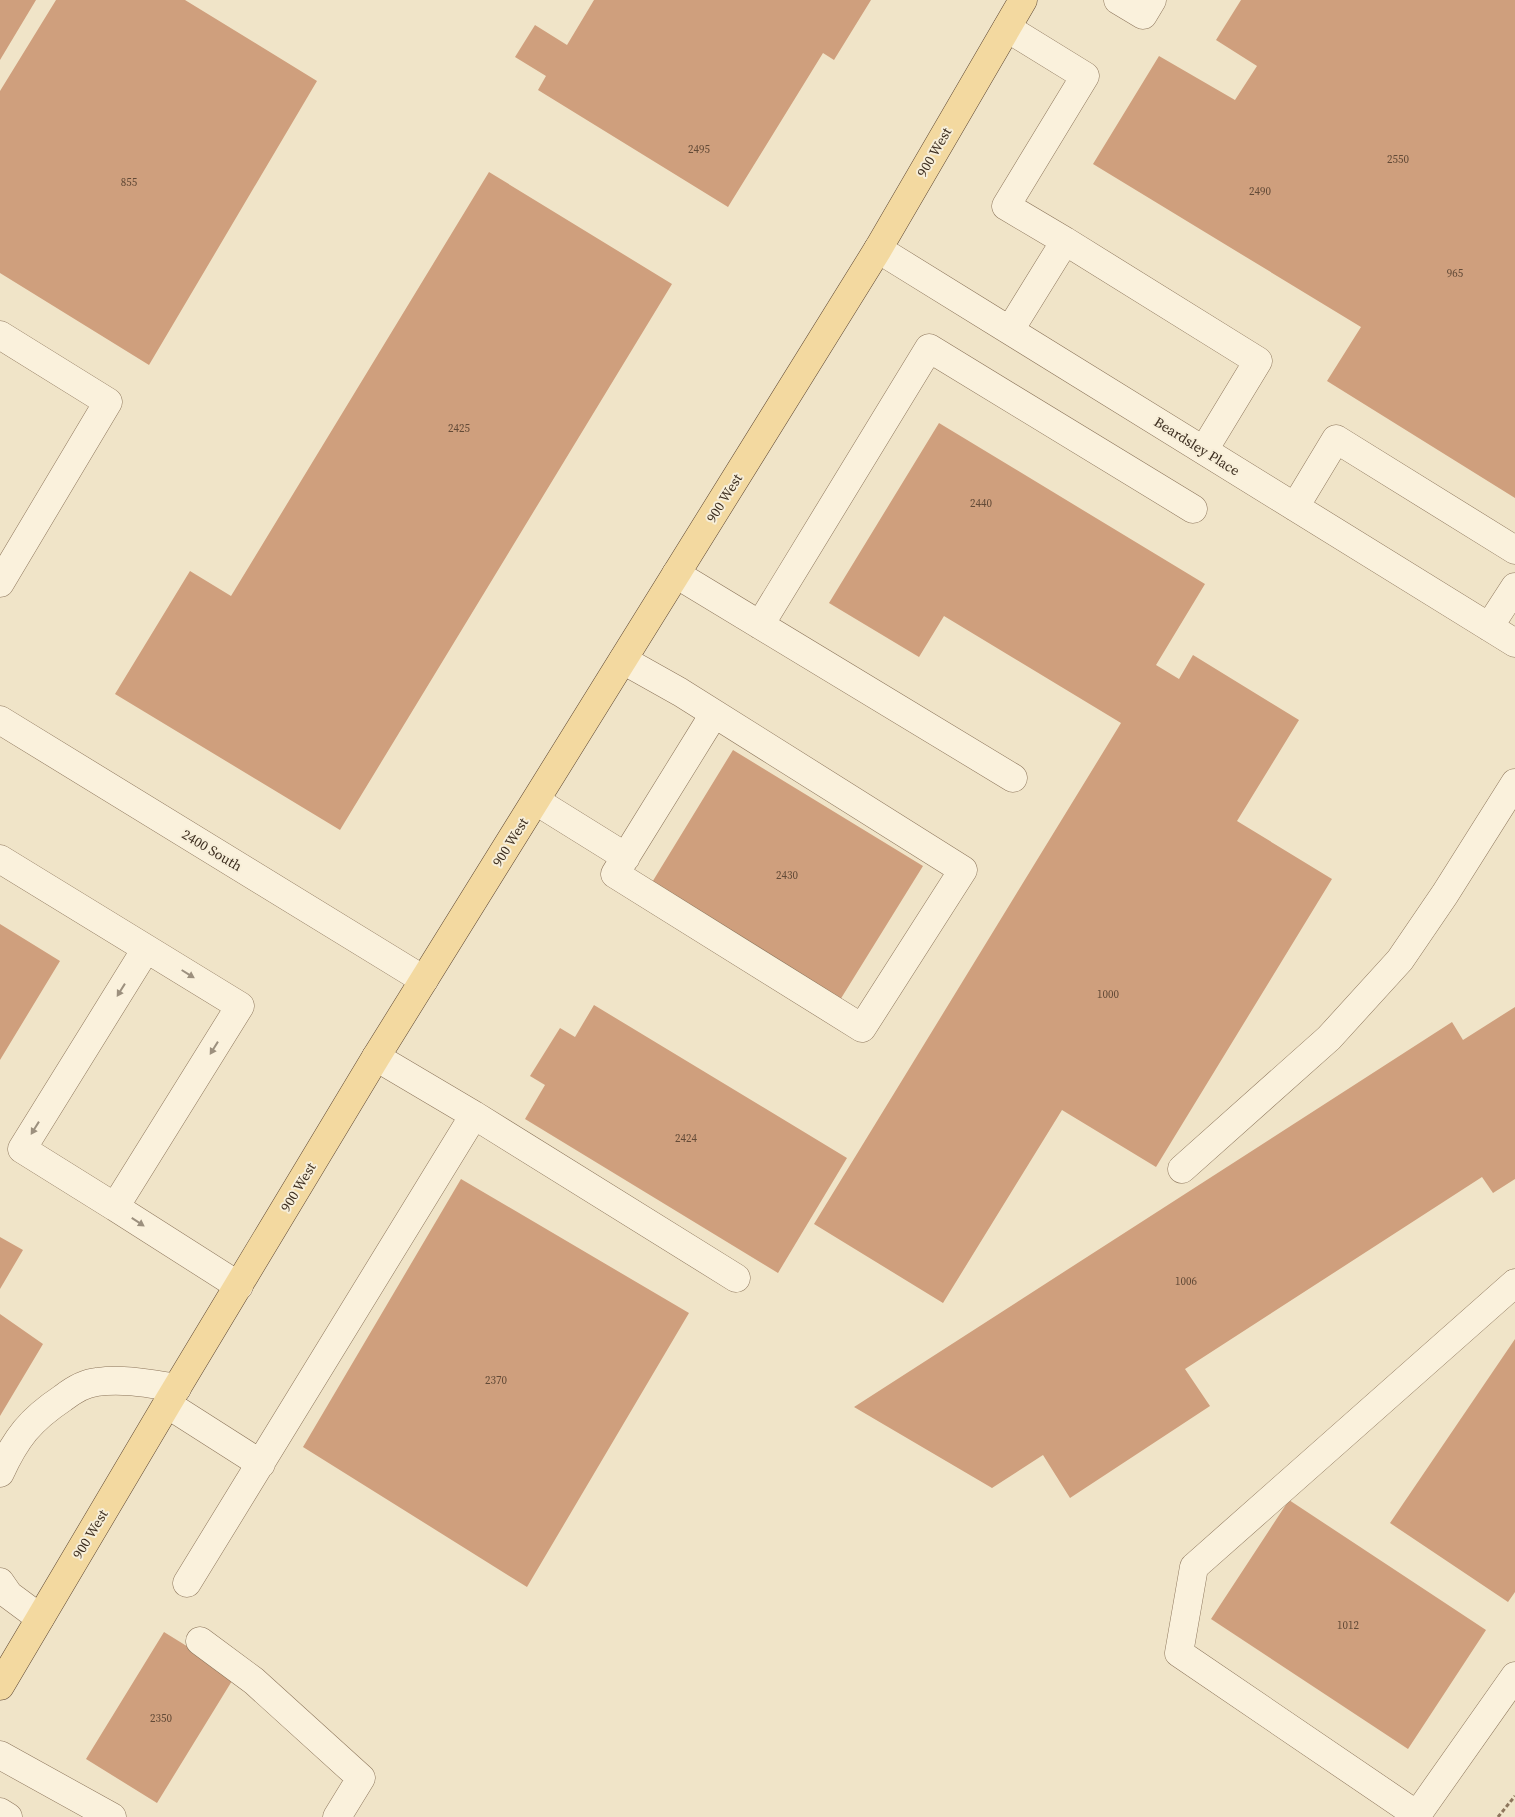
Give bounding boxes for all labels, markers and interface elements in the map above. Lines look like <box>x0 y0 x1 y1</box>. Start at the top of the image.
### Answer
street label: 900 West <box>912 123 956 180</box>
house number: 2495 <box>688 142 710 157</box>
house number: 2550 <box>1387 152 1409 167</box>
house number: 855 <box>121 175 138 190</box>
house number: 2490 <box>1249 184 1271 199</box>
house number: 965 <box>1447 266 1464 281</box>
street label: Beardsley Place <box>1150 412 1244 480</box>
house number: 2425 <box>448 421 470 436</box>
street label: 900 West <box>701 469 747 526</box>
house number: 2440 <box>970 496 992 511</box>
street label: 900 West <box>487 813 533 870</box>
street label: 2400 South <box>178 824 246 876</box>
house number: 2430 <box>776 868 798 883</box>
one-way arrow <box>181 970 194 979</box>
one-way arrow <box>116 983 125 997</box>
house number: 1000 <box>1097 987 1119 1002</box>
one-way arrow <box>210 1041 219 1054</box>
one-way arrow <box>30 1122 40 1135</box>
house number: 2424 <box>675 1131 697 1146</box>
street label: 900 West <box>275 1158 321 1215</box>
one-way arrow <box>131 1217 145 1227</box>
house number: 1006 <box>1175 1274 1197 1289</box>
house number: 2370 <box>485 1373 507 1388</box>
street label: 900 West <box>67 1505 113 1562</box>
house number: 1012 <box>1337 1618 1359 1633</box>
house number: 2350 <box>150 1711 172 1726</box>

